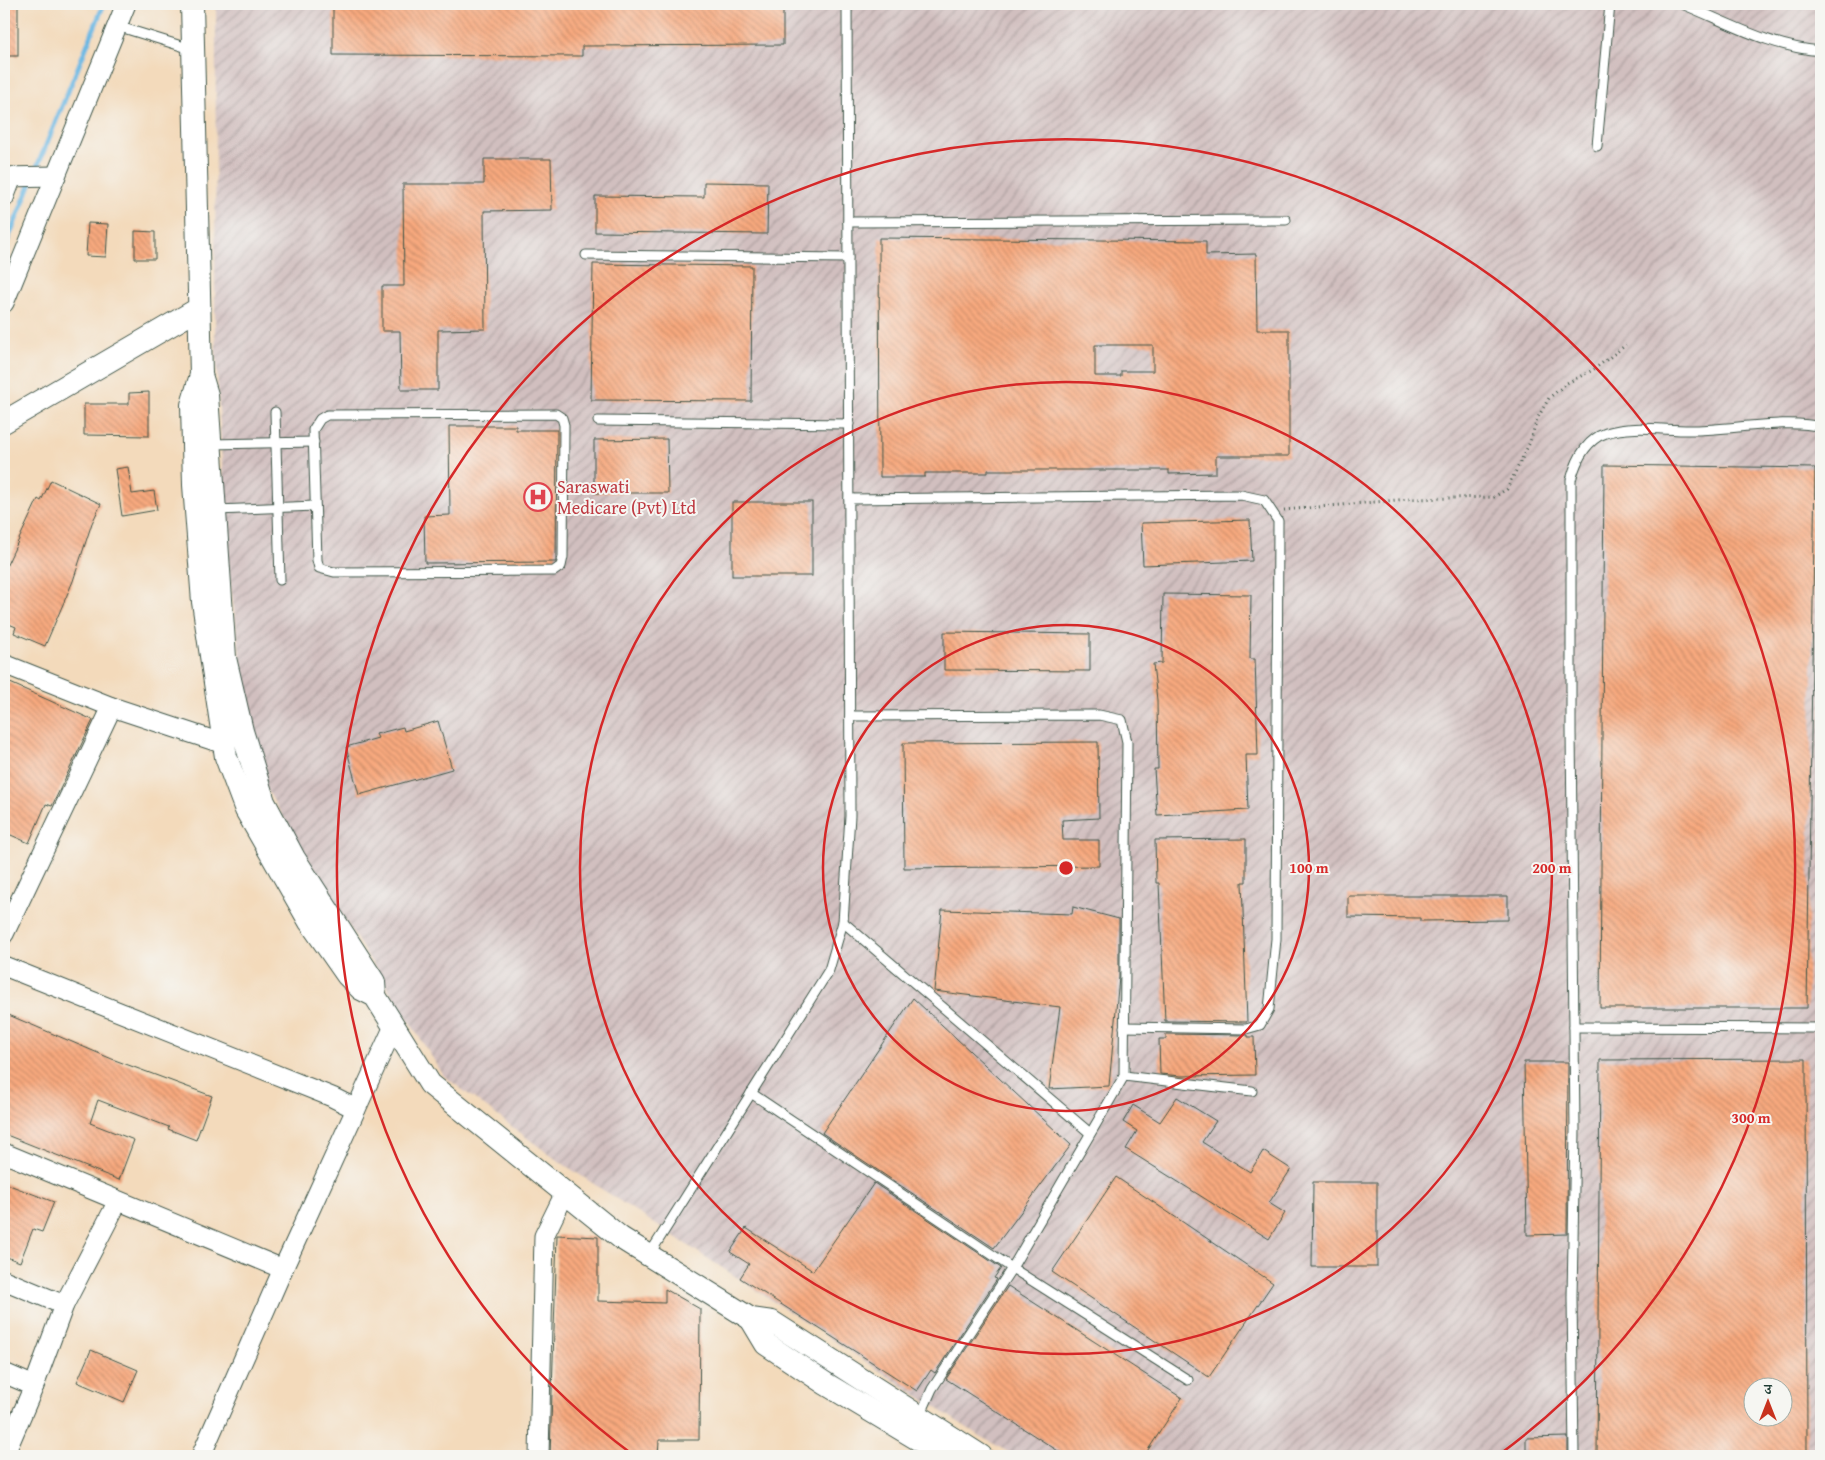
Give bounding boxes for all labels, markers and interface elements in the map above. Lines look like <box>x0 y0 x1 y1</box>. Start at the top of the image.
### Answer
place label: Saraswati Medicare (Pvt) Ltd <box>557 473 697 521</box>
hospital icon: Saraswati Medicare (Pvt) Ltd <box>523 482 553 512</box>
text: 100 m <box>1289 857 1329 878</box>
text: 200 m <box>1532 857 1572 878</box>
centre of rings <box>1057 859 1075 877</box>
text: 300 m <box>1731 1107 1771 1128</box>
north arrow <box>1742 1378 1792 1428</box>
text: उ <box>1763 1379 1772 1399</box>

